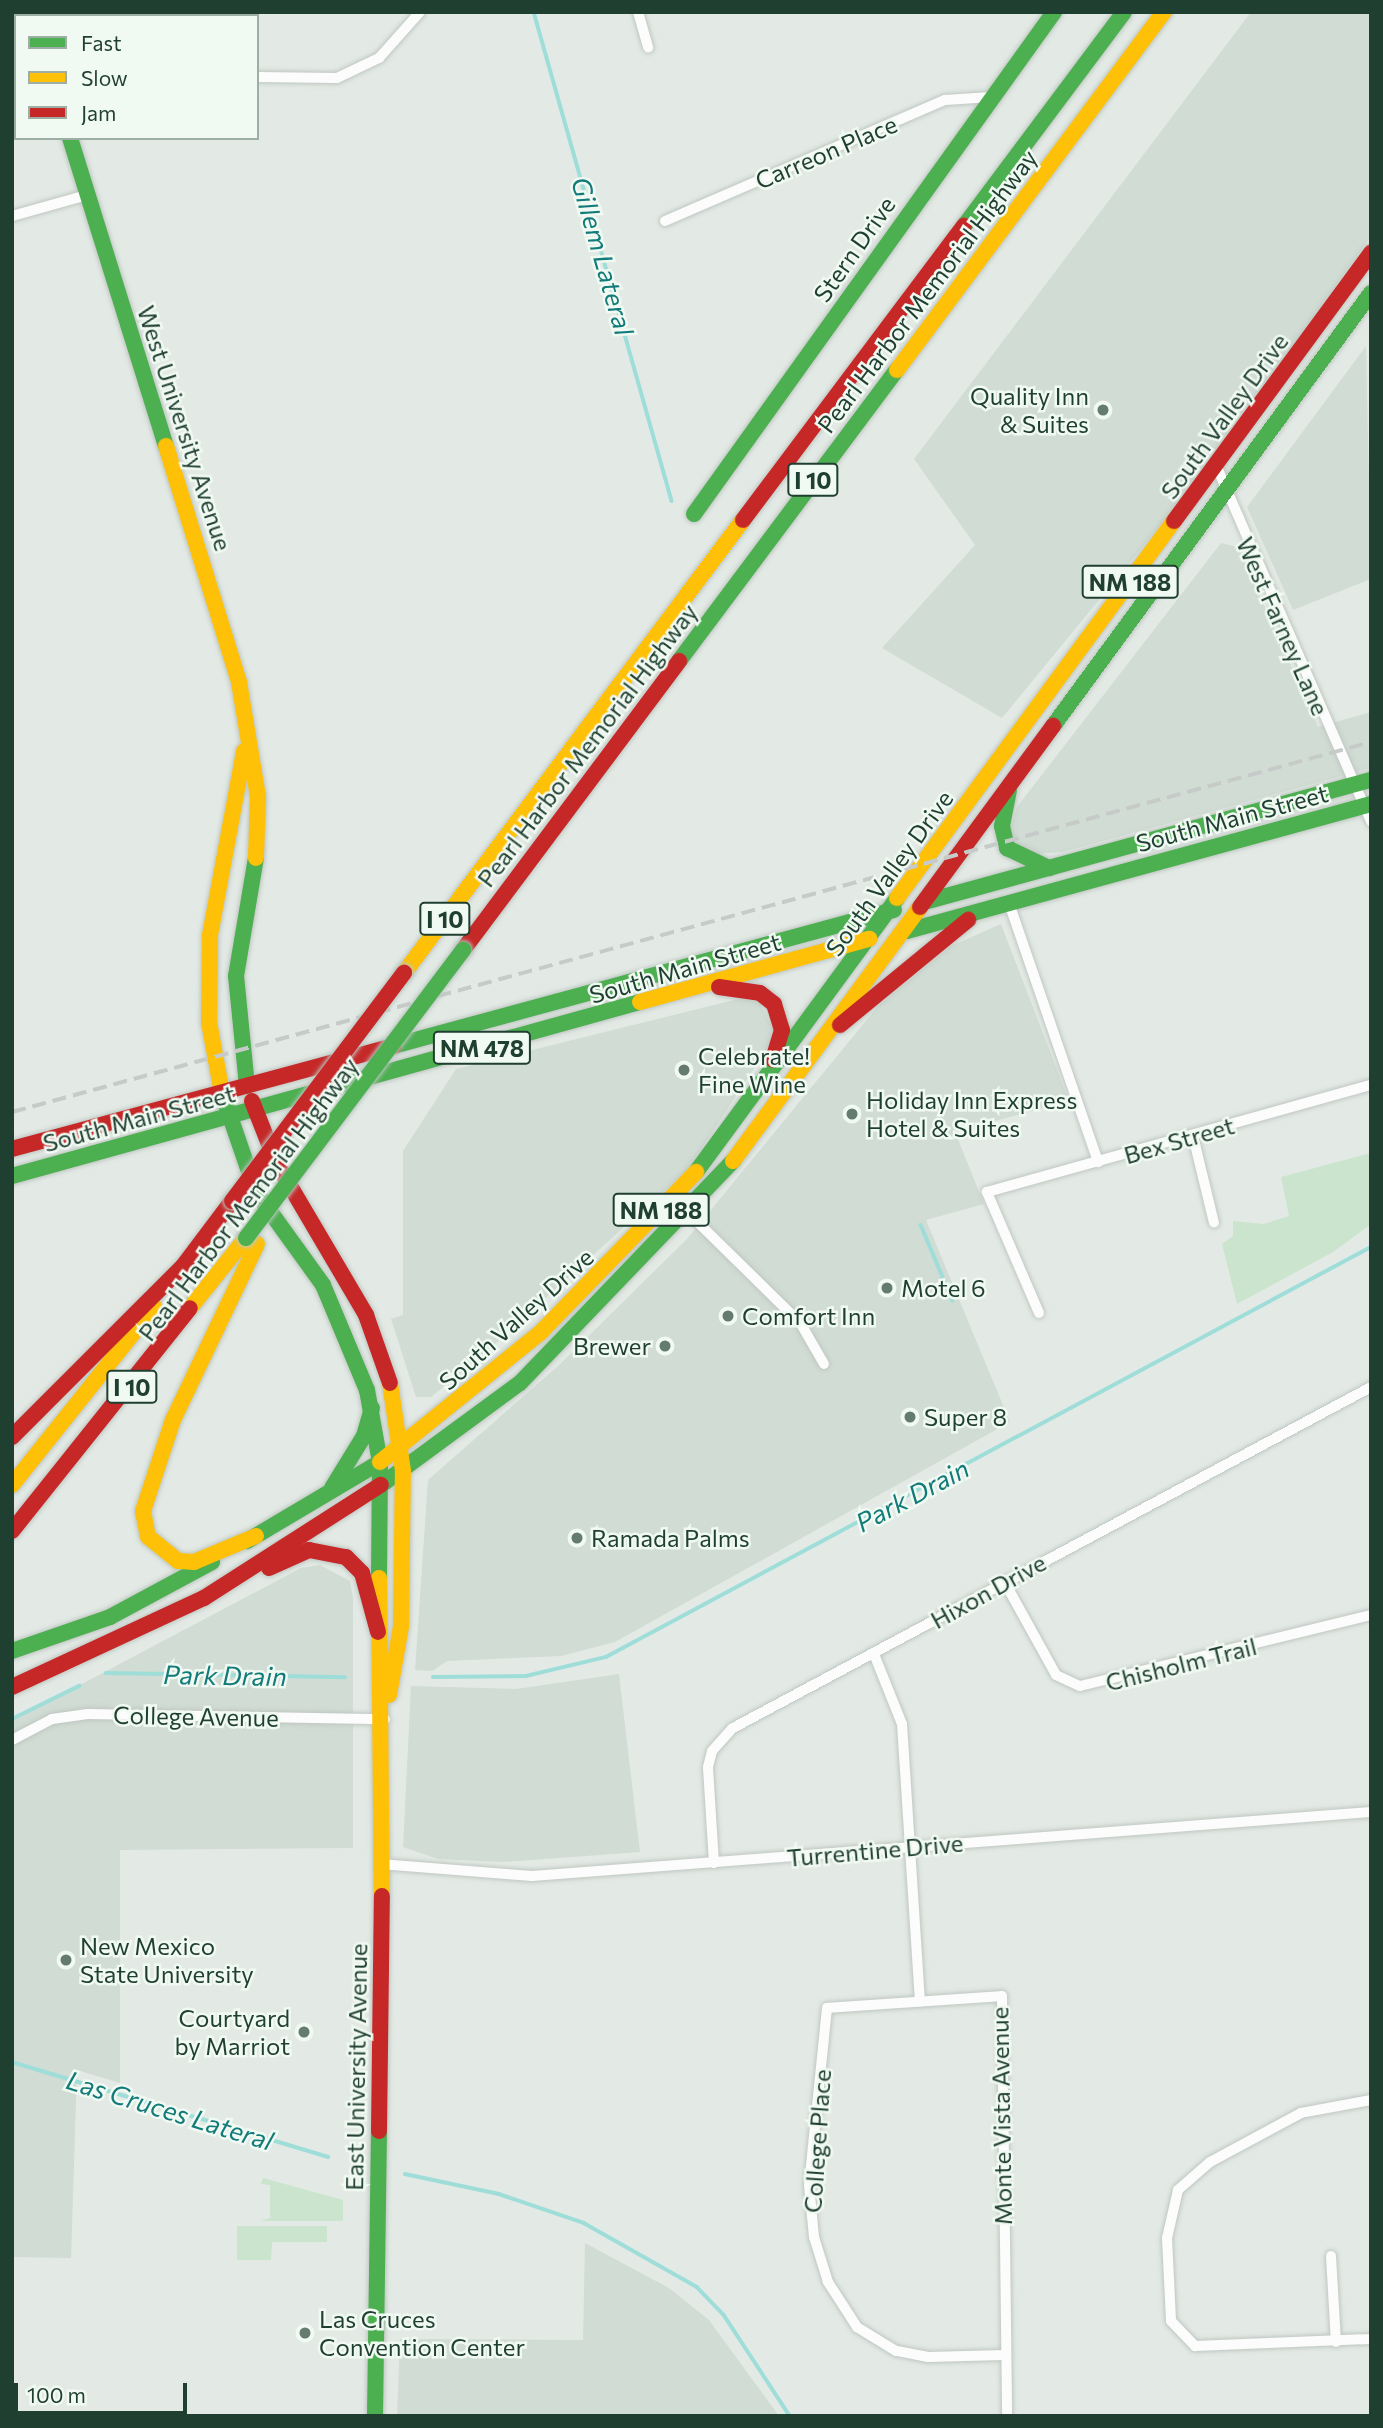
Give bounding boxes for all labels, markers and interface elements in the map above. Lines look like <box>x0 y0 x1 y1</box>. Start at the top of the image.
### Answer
legend <box>14 14 259 140</box>
text: Fast <box>81 30 122 55</box>
text: Slow <box>81 65 128 90</box>
text: Jam <box>81 100 116 125</box>
street label: Carreon Place <box>751 109 901 195</box>
street label: Pearl Harbor Memorial Highway <box>811 144 1043 438</box>
water label: Gillem Lateral <box>565 173 641 339</box>
street label: Stern Drive <box>807 191 901 307</box>
street label: West University Avenue <box>132 302 238 554</box>
street label: South Valley Drive <box>1154 328 1294 504</box>
place label: Quality Inn & Suites <box>970 382 1089 438</box>
marker: Quality Inn & Suites <box>1095 402 1111 418</box>
road number: I 10 <box>787 460 839 500</box>
street label: West Farney Lane <box>1231 532 1335 720</box>
road number: NM 188 <box>1081 562 1179 602</box>
street label: Pearl Harbor Memorial Highway <box>471 598 703 892</box>
street label: South Main Street <box>1133 779 1331 857</box>
street label: South Valley Drive <box>819 785 959 961</box>
road number: I 10 <box>419 900 471 938</box>
street label: South Main Street <box>586 927 784 1009</box>
road number: NM 478 <box>431 1028 533 1068</box>
place label: Celebrate! Fine Wine <box>698 1042 810 1098</box>
street label: Pearl Harbor Memorial Highway <box>132 1052 364 1346</box>
marker: Celebrate! Fine Wine <box>676 1062 692 1078</box>
street label: South Main Street <box>40 1079 238 1157</box>
place label: Holiday Inn Express Hotel & Suites <box>866 1086 1077 1142</box>
marker: Holiday Inn Express Hotel & Suites <box>844 1106 860 1122</box>
street label: Bex Street <box>1121 1111 1237 1169</box>
road number: NM 188 <box>612 1190 710 1230</box>
street label: South Valley Drive <box>433 1242 599 1396</box>
place label: Motel 6 <box>901 1274 986 1302</box>
marker: Motel 6 <box>879 1280 895 1296</box>
place label: Comfort Inn <box>742 1302 875 1330</box>
marker: Comfort Inn <box>720 1308 736 1324</box>
place label: Brewer <box>573 1332 651 1360</box>
marker: Brewer <box>657 1338 673 1354</box>
road number: I 10 <box>106 1368 158 1406</box>
place label: Super 8 <box>924 1403 1007 1431</box>
marker: Super 8 <box>902 1409 918 1425</box>
water label: Park Drain <box>850 1452 974 1538</box>
place label: Ramada Palms <box>591 1524 750 1552</box>
marker: Ramada Palms <box>569 1530 585 1546</box>
street label: Hixon Drive <box>925 1548 1051 1634</box>
street label: Chisholm Trail <box>1103 1631 1259 1697</box>
water label: Park Drain <box>163 1658 287 1692</box>
street label: College Avenue <box>113 1700 279 1732</box>
street label: Turrentine Drive <box>786 1828 964 1872</box>
place label: New Mexico State University <box>80 1932 254 1988</box>
street label: East University Avenue <box>339 1943 373 2191</box>
marker: New Mexico State University <box>58 1952 74 1968</box>
place label: Courtyard by Marriot <box>174 2004 290 2060</box>
street label: Monte Vista Avenue <box>985 2007 1017 2225</box>
marker: Courtyard by Marriot <box>296 2024 312 2040</box>
water label: Las Cruces Lateral <box>63 2064 277 2156</box>
street label: College Place <box>798 2068 836 2214</box>
place label: Las Cruces Convention Center <box>319 2305 525 2361</box>
marker: Las Cruces Convention Center <box>297 2325 313 2341</box>
scale bar <box>18 2368 191 2412</box>
text: 100 m <box>27 2382 86 2407</box>

